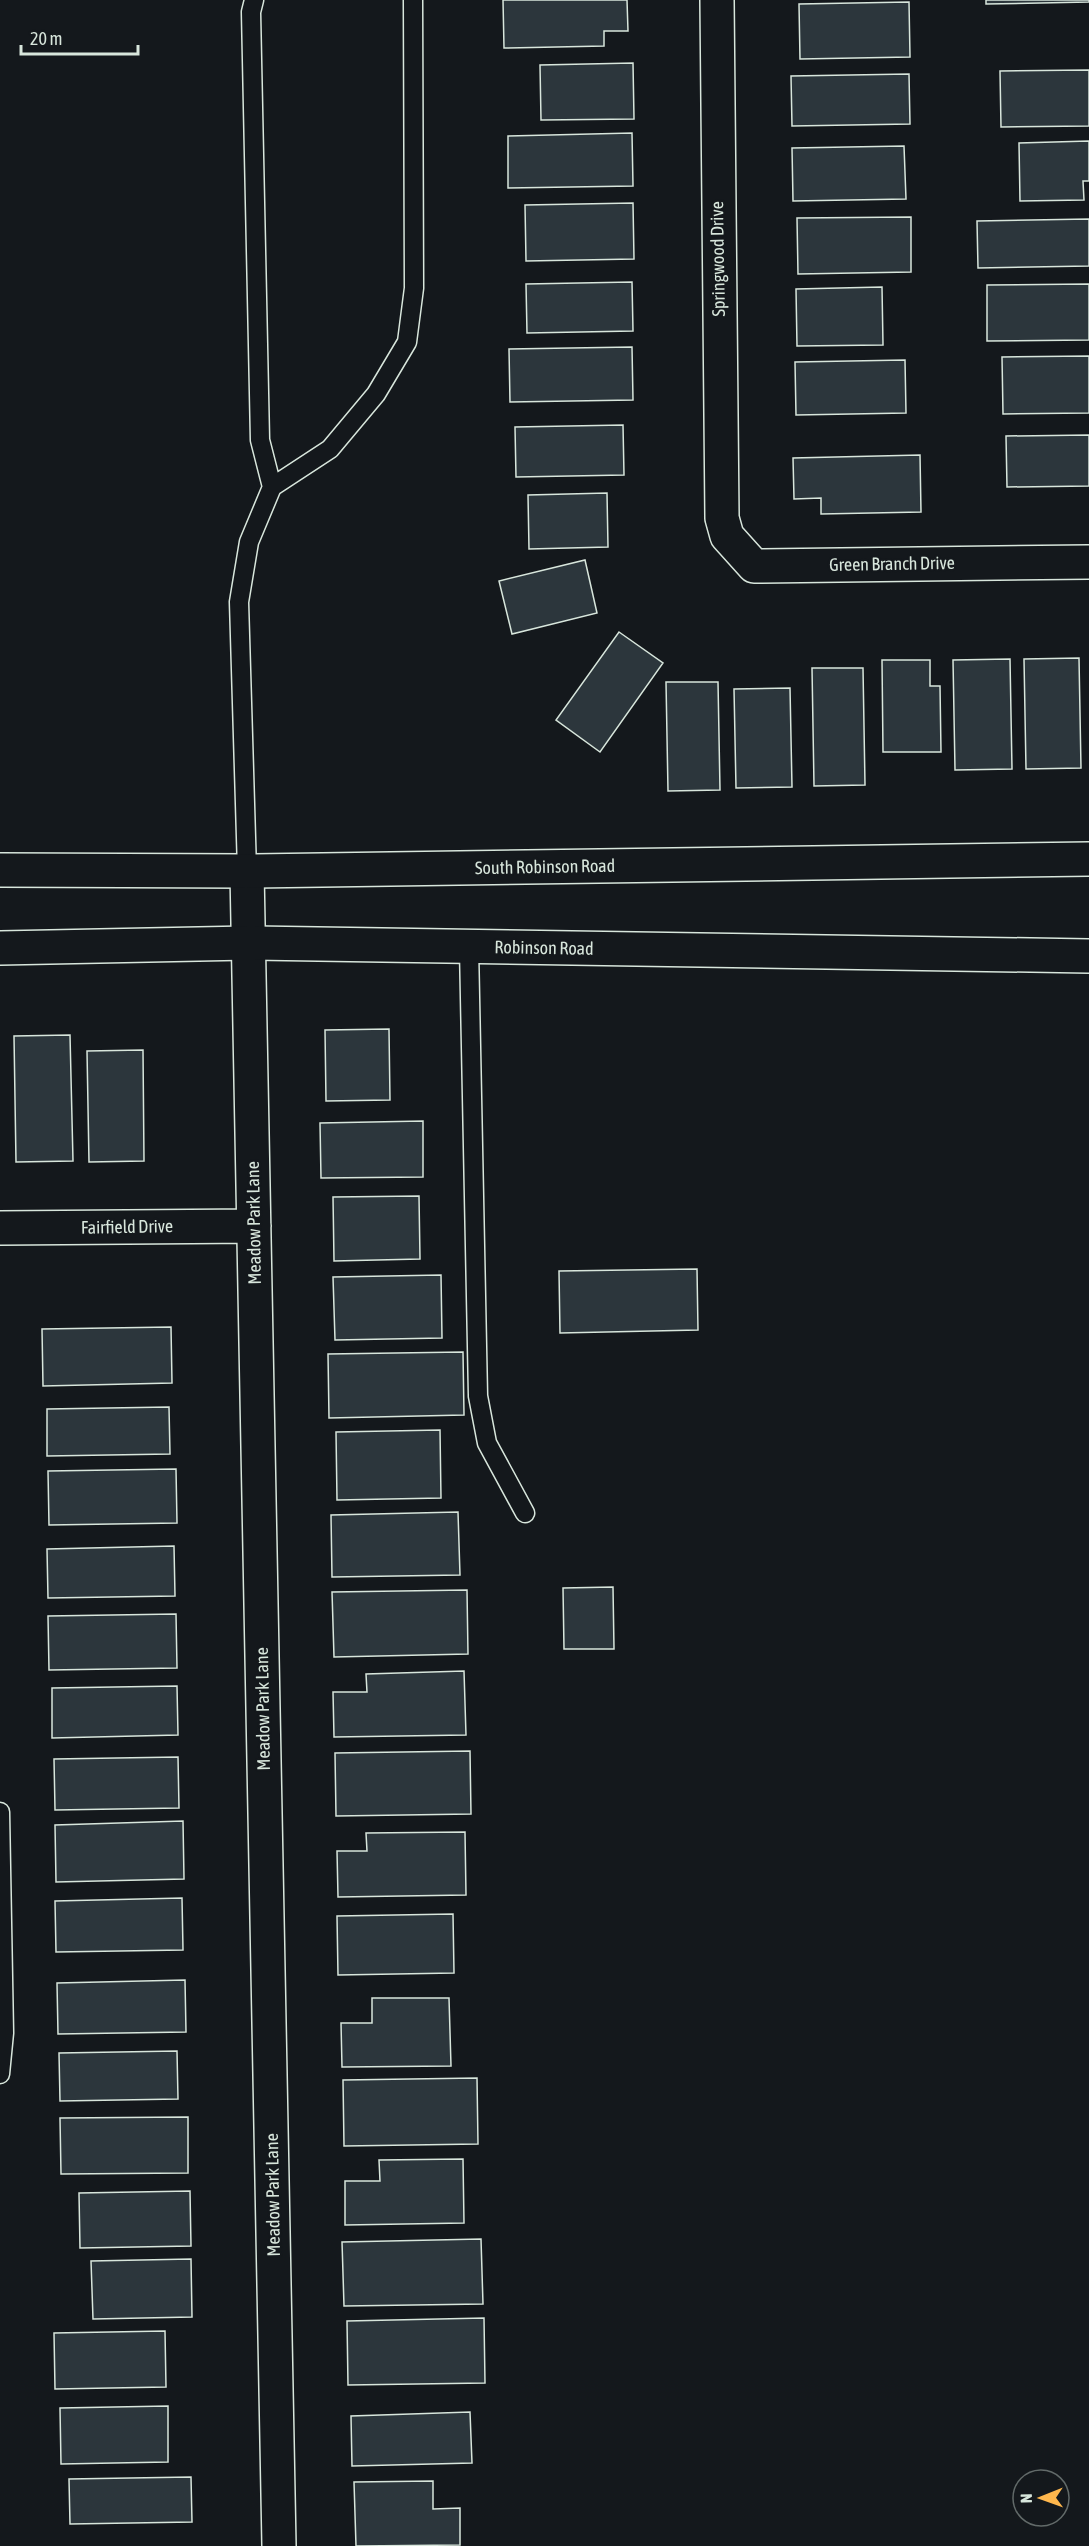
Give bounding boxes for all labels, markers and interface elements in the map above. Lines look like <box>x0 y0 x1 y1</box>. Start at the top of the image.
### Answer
scale bar <box>21 18 138 56</box>
text: 20 m <box>30 28 62 49</box>
street label: Springwood Drive <box>706 201 729 317</box>
street label: Green Branch Drive <box>829 552 955 575</box>
street label: South Robinson Road <box>475 855 615 878</box>
street label: Robinson Road <box>494 936 594 959</box>
street label: Meadow Park Lane <box>242 1161 265 1285</box>
street label: Fairfield Drive <box>81 1215 173 1238</box>
street label: Meadow Park Lane <box>251 1647 274 1771</box>
street label: Meadow Park Lane <box>261 2133 284 2257</box>
north arrow <box>1011 2468 1071 2528</box>
text: N <box>1017 2493 1035 2503</box>

